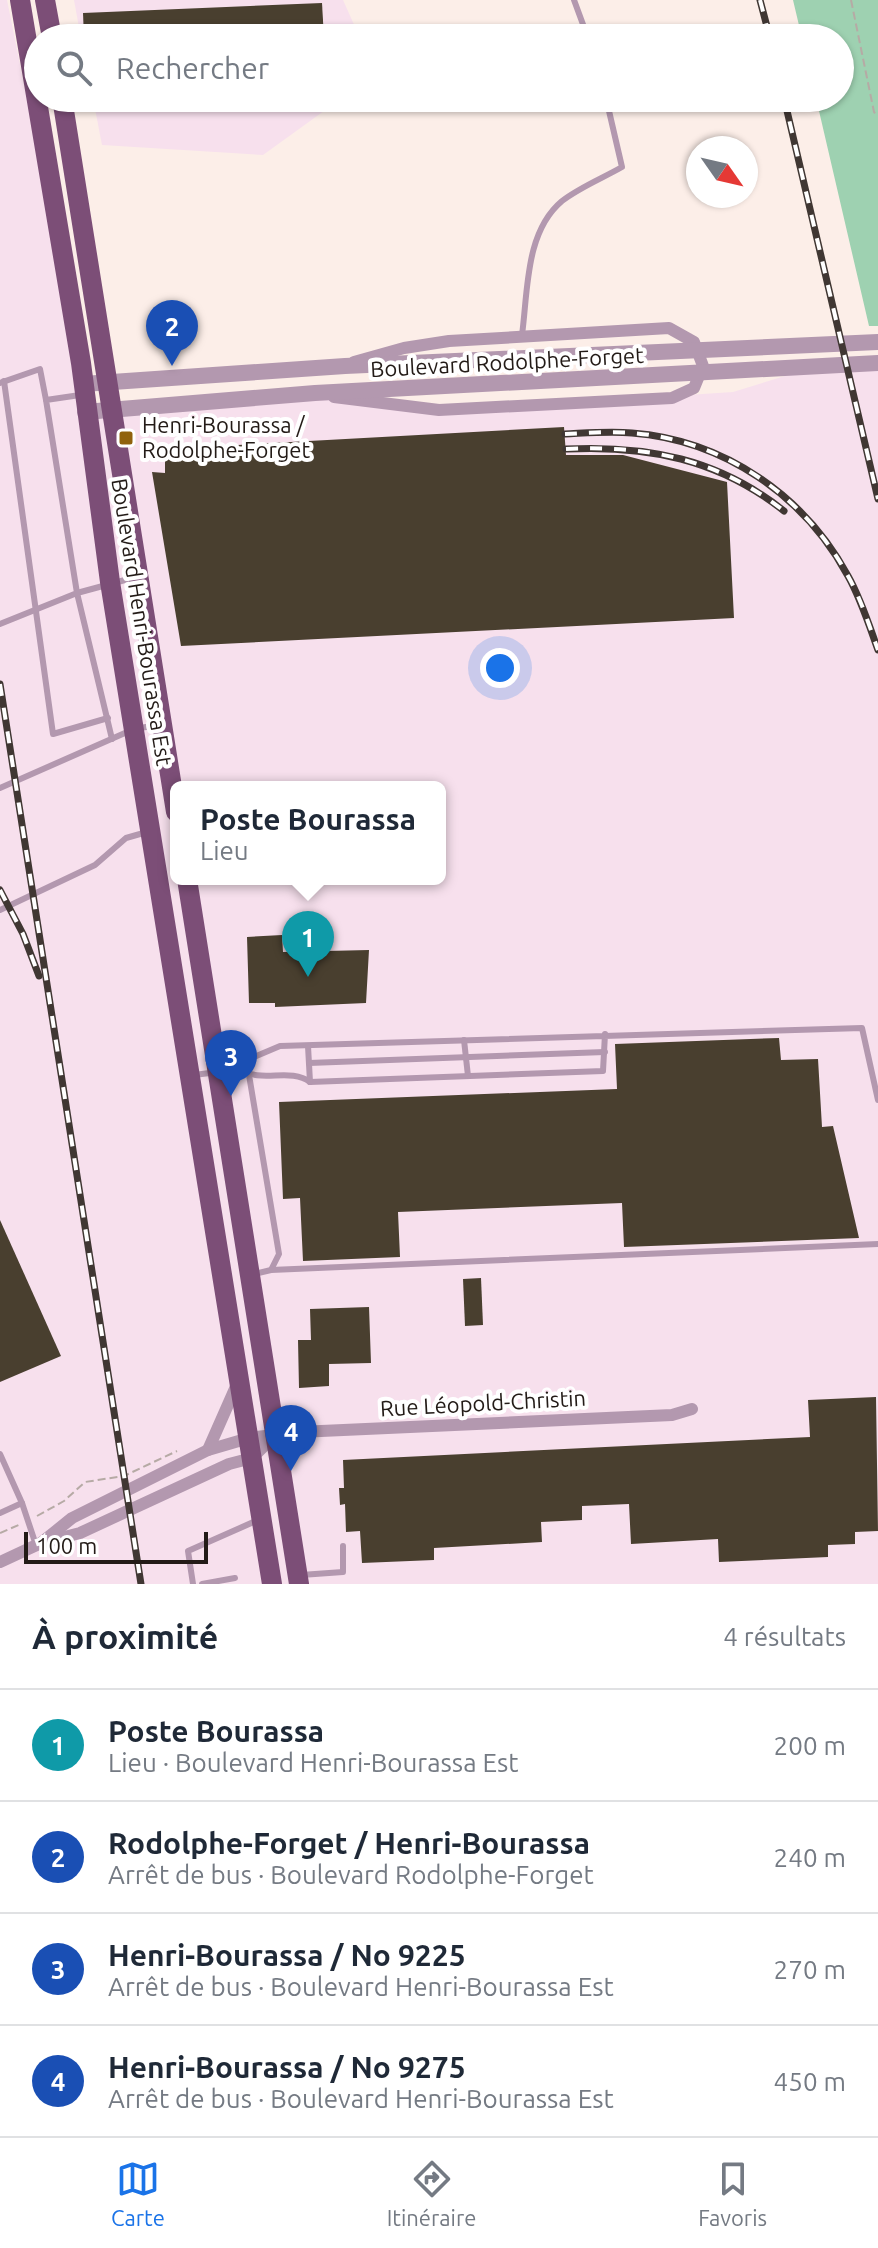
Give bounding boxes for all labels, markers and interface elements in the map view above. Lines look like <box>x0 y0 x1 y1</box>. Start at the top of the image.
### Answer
search box <box>24 24 854 112</box>
icon: search <box>52 46 96 90</box>
text: Rechercher <box>116 51 269 85</box>
north arrow <box>686 136 758 208</box>
pin: 2 <box>146 300 198 366</box>
street label: Boulevard Rodolphe-Forget <box>370 342 645 381</box>
place label: Henri-Bourassa / Rodolphe-Forget <box>142 412 311 462</box>
marker: Henri-Bourassa / Rodolphe-Forget <box>117 429 135 447</box>
street label: Boulevard Henri-Bourassa Est <box>107 476 178 768</box>
your location <box>480 648 520 688</box>
popup <box>170 781 446 885</box>
text: Poste Bourassa <box>200 802 416 836</box>
text: Lieu <box>200 836 249 865</box>
pin: 1 <box>282 911 334 977</box>
pin: 3 <box>205 1030 257 1096</box>
street label: Rue Léopold-Christin <box>379 1385 587 1420</box>
pin: 4 <box>265 1405 317 1471</box>
scale bar <box>24 1528 208 1564</box>
text: 100 m <box>36 1533 97 1558</box>
text: À proximité <box>32 1617 218 1655</box>
text: 4 résultats <box>723 1622 846 1651</box>
text: Poste Bourassa <box>108 1714 324 1748</box>
text: 1 <box>51 1731 65 1760</box>
text: 200 m <box>774 1731 846 1760</box>
text: Lieu · Boulevard Henri-Bourassa Est <box>108 1748 519 1777</box>
text: Rodolphe-Forget / Henri-Bourassa <box>108 1826 590 1860</box>
text: 2 <box>51 1843 65 1872</box>
text: 240 m <box>774 1843 846 1872</box>
text: Arrêt de bus · Boulevard Rodolphe-Forget <box>108 1860 594 1889</box>
text: Henri-Bourassa / No 9225 <box>108 1938 466 1972</box>
text: 3 <box>51 1955 65 1984</box>
text: 270 m <box>774 1955 846 1984</box>
text: Arrêt de bus · Boulevard Henri-Bourassa Est <box>108 1972 614 2001</box>
text: Henri-Bourassa / No 9275 <box>108 2050 466 2084</box>
text: 4 <box>51 2067 65 2096</box>
text: 450 m <box>774 2067 846 2096</box>
text: Arrêt de bus · Boulevard Henri-Bourassa Est <box>108 2084 614 2113</box>
tab: Carte <box>111 2157 165 2230</box>
tab: Itinéraire <box>387 2157 476 2230</box>
tab: Favoris <box>698 2157 767 2230</box>

